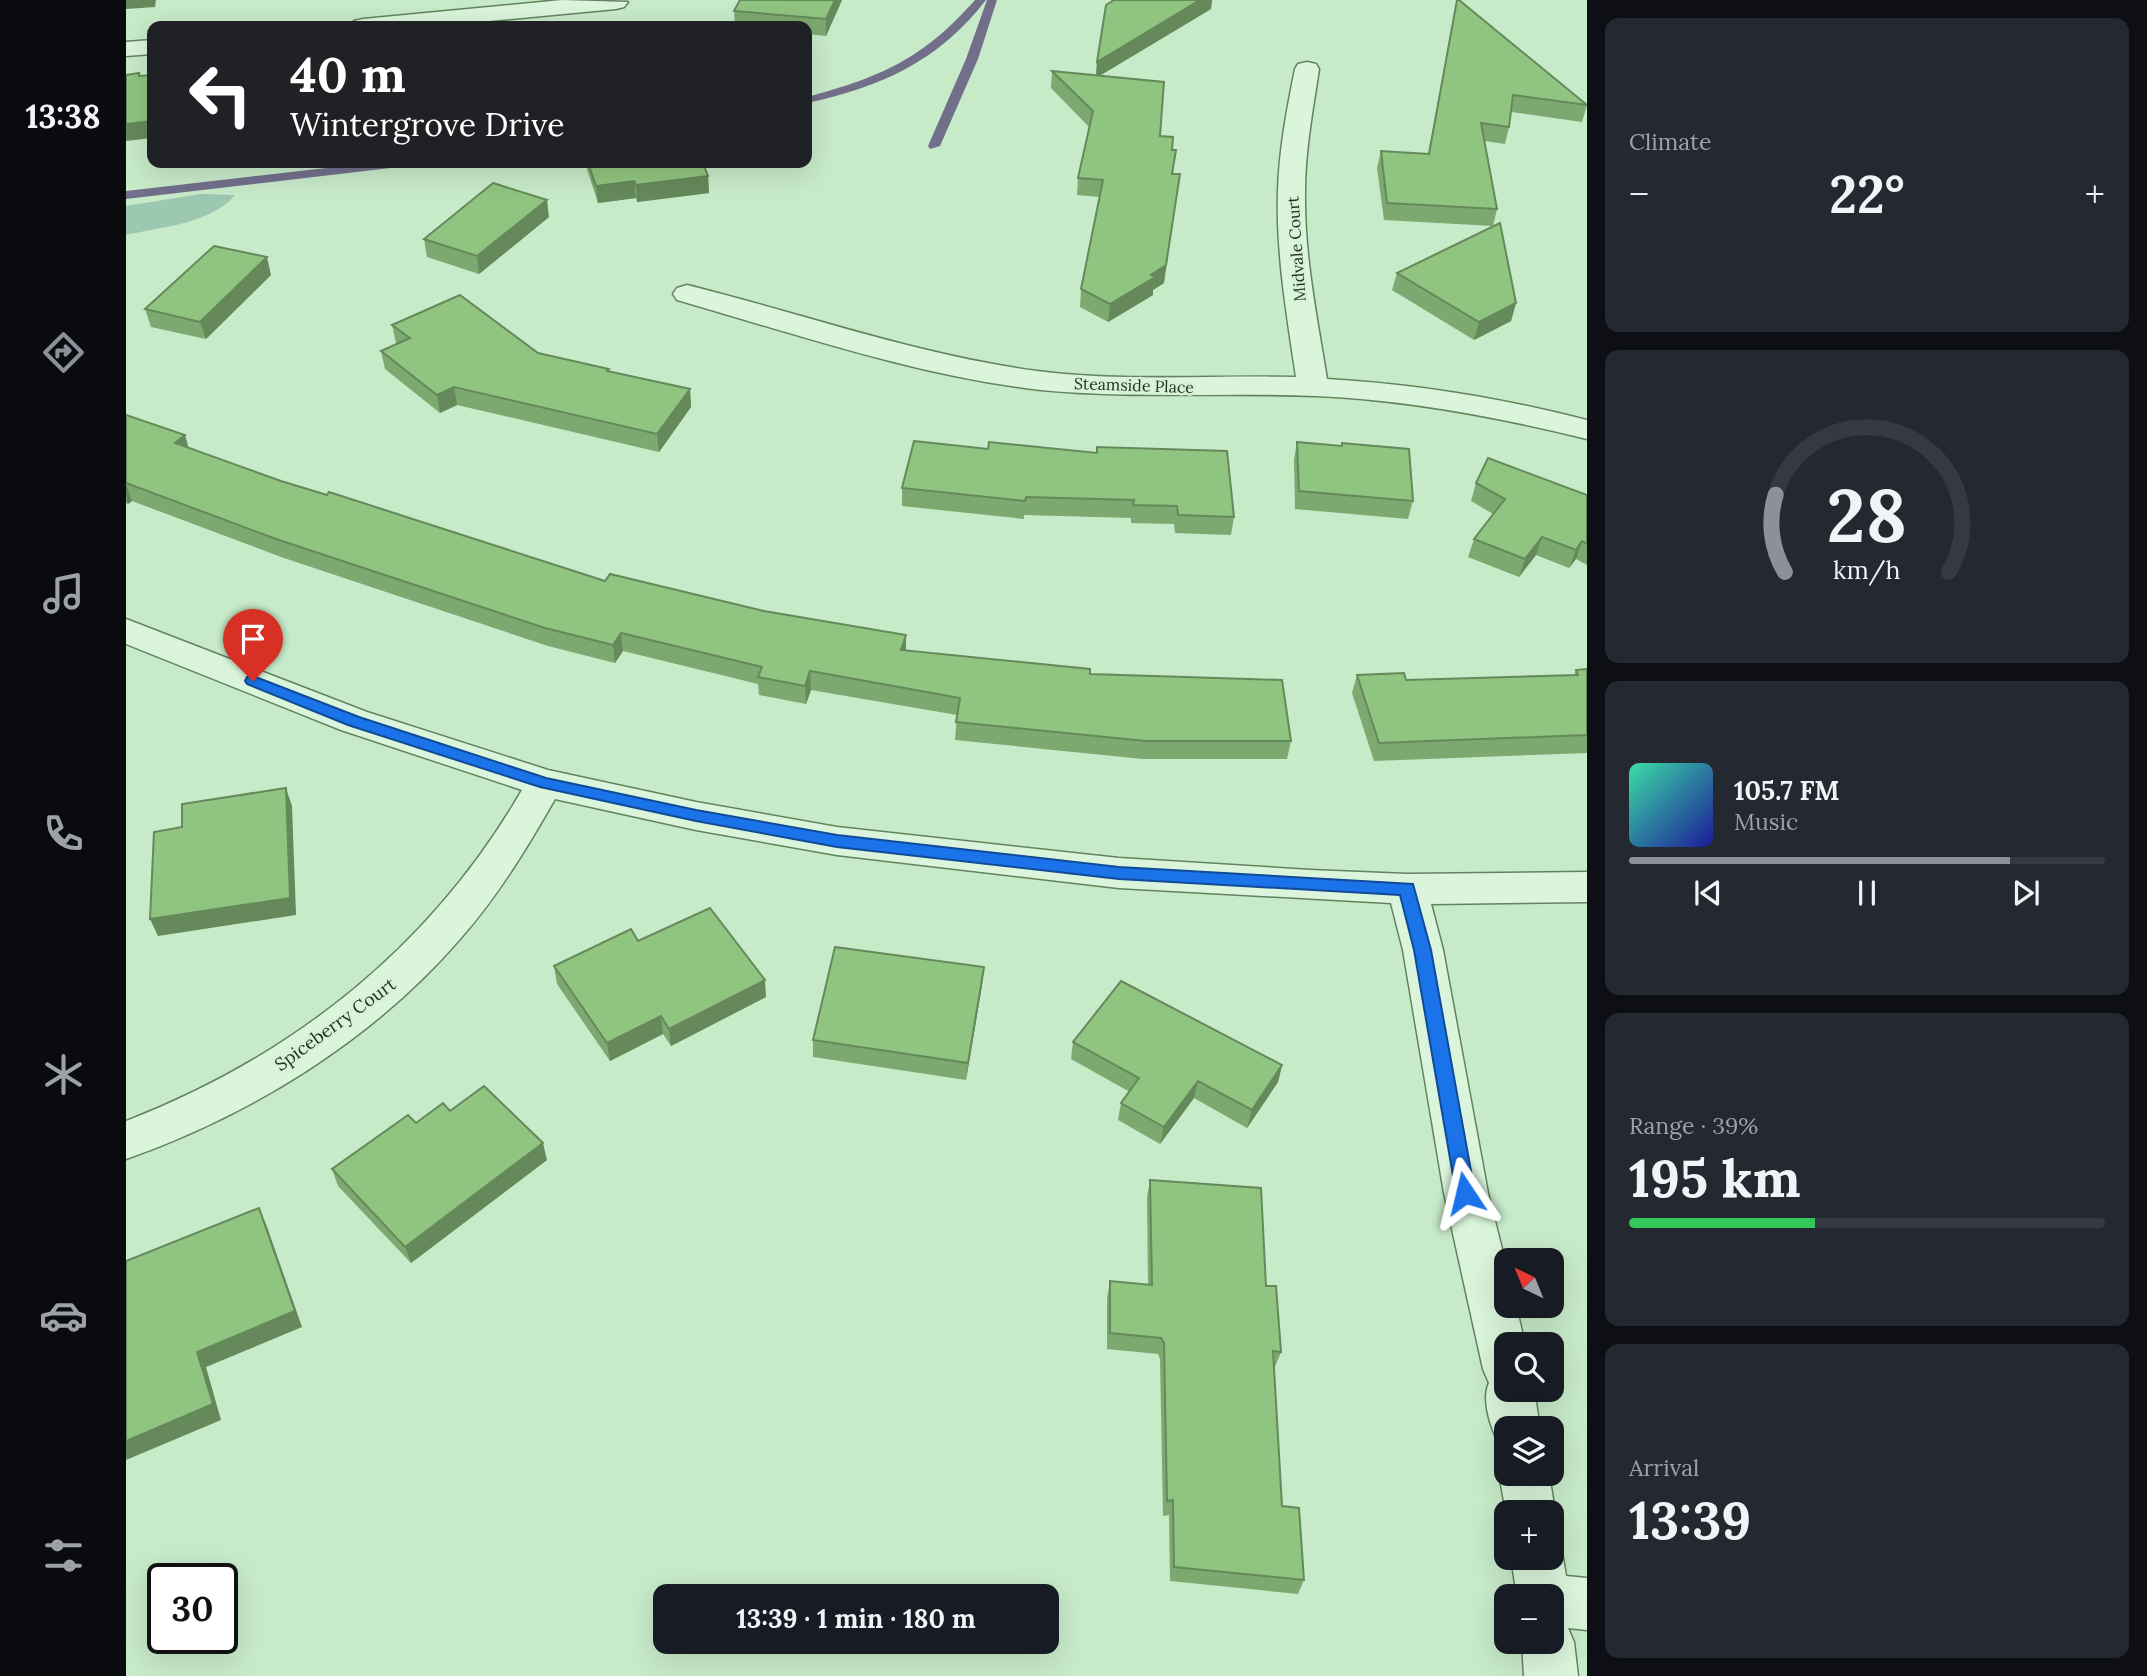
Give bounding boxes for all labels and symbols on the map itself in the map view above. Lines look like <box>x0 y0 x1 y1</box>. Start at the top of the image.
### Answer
street label: Midvale Court <box>1282 195 1310 302</box>
street label: Steamside Place <box>1074 373 1195 397</box>
pin <box>223 609 283 681</box>
street label: Spiceberry Court <box>270 972 400 1076</box>
position arrow <box>1428 1156 1502 1230</box>
north arrow <box>1494 1248 1564 1318</box>
speed limit sign: 30 <box>147 1563 238 1654</box>

